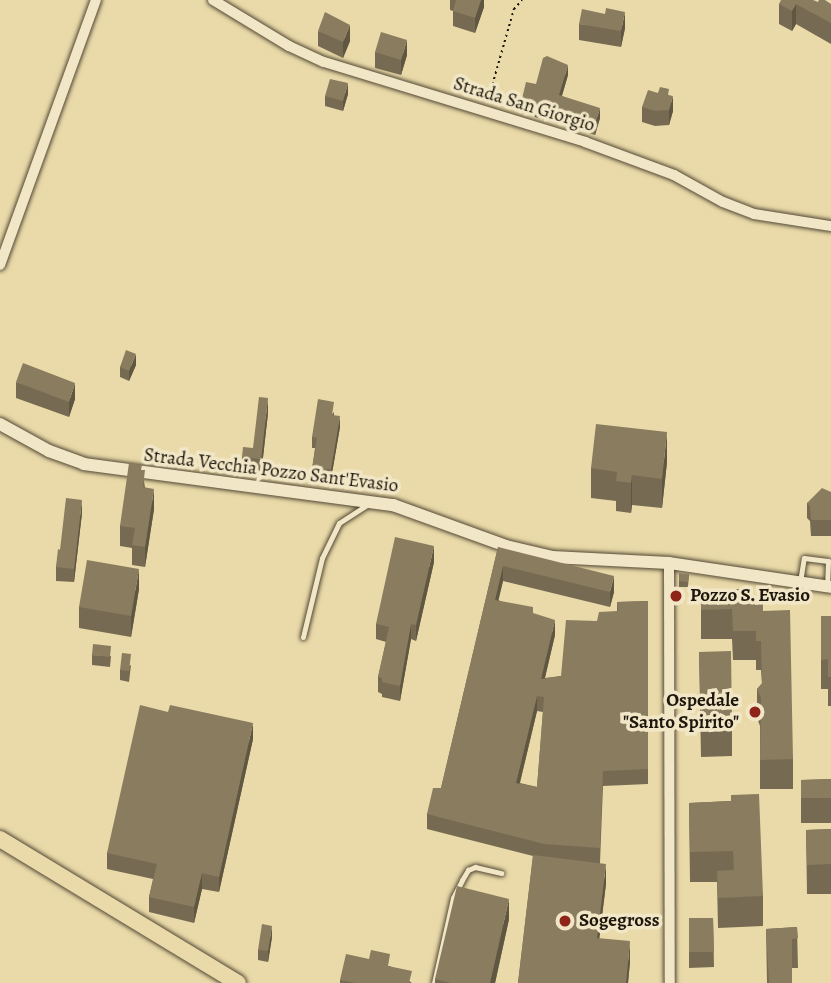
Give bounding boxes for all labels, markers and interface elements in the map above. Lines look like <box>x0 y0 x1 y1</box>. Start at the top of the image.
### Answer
street label: Strada San Giorgio <box>451 73 597 137</box>
street label: Strada Vecchia Pozzo Sant'Evasio <box>142 444 400 498</box>
place label: Pozzo S. Evasio <box>690 585 810 607</box>
marker: Pozzo S. Evasio <box>668 588 684 604</box>
place label: Ospedale "Santo Spirito" <box>623 690 739 734</box>
marker: Ospedale "Santo Spirito" <box>745 702 765 722</box>
place label: Sogegross <box>579 910 660 932</box>
marker: Sogegross <box>557 913 573 929</box>

